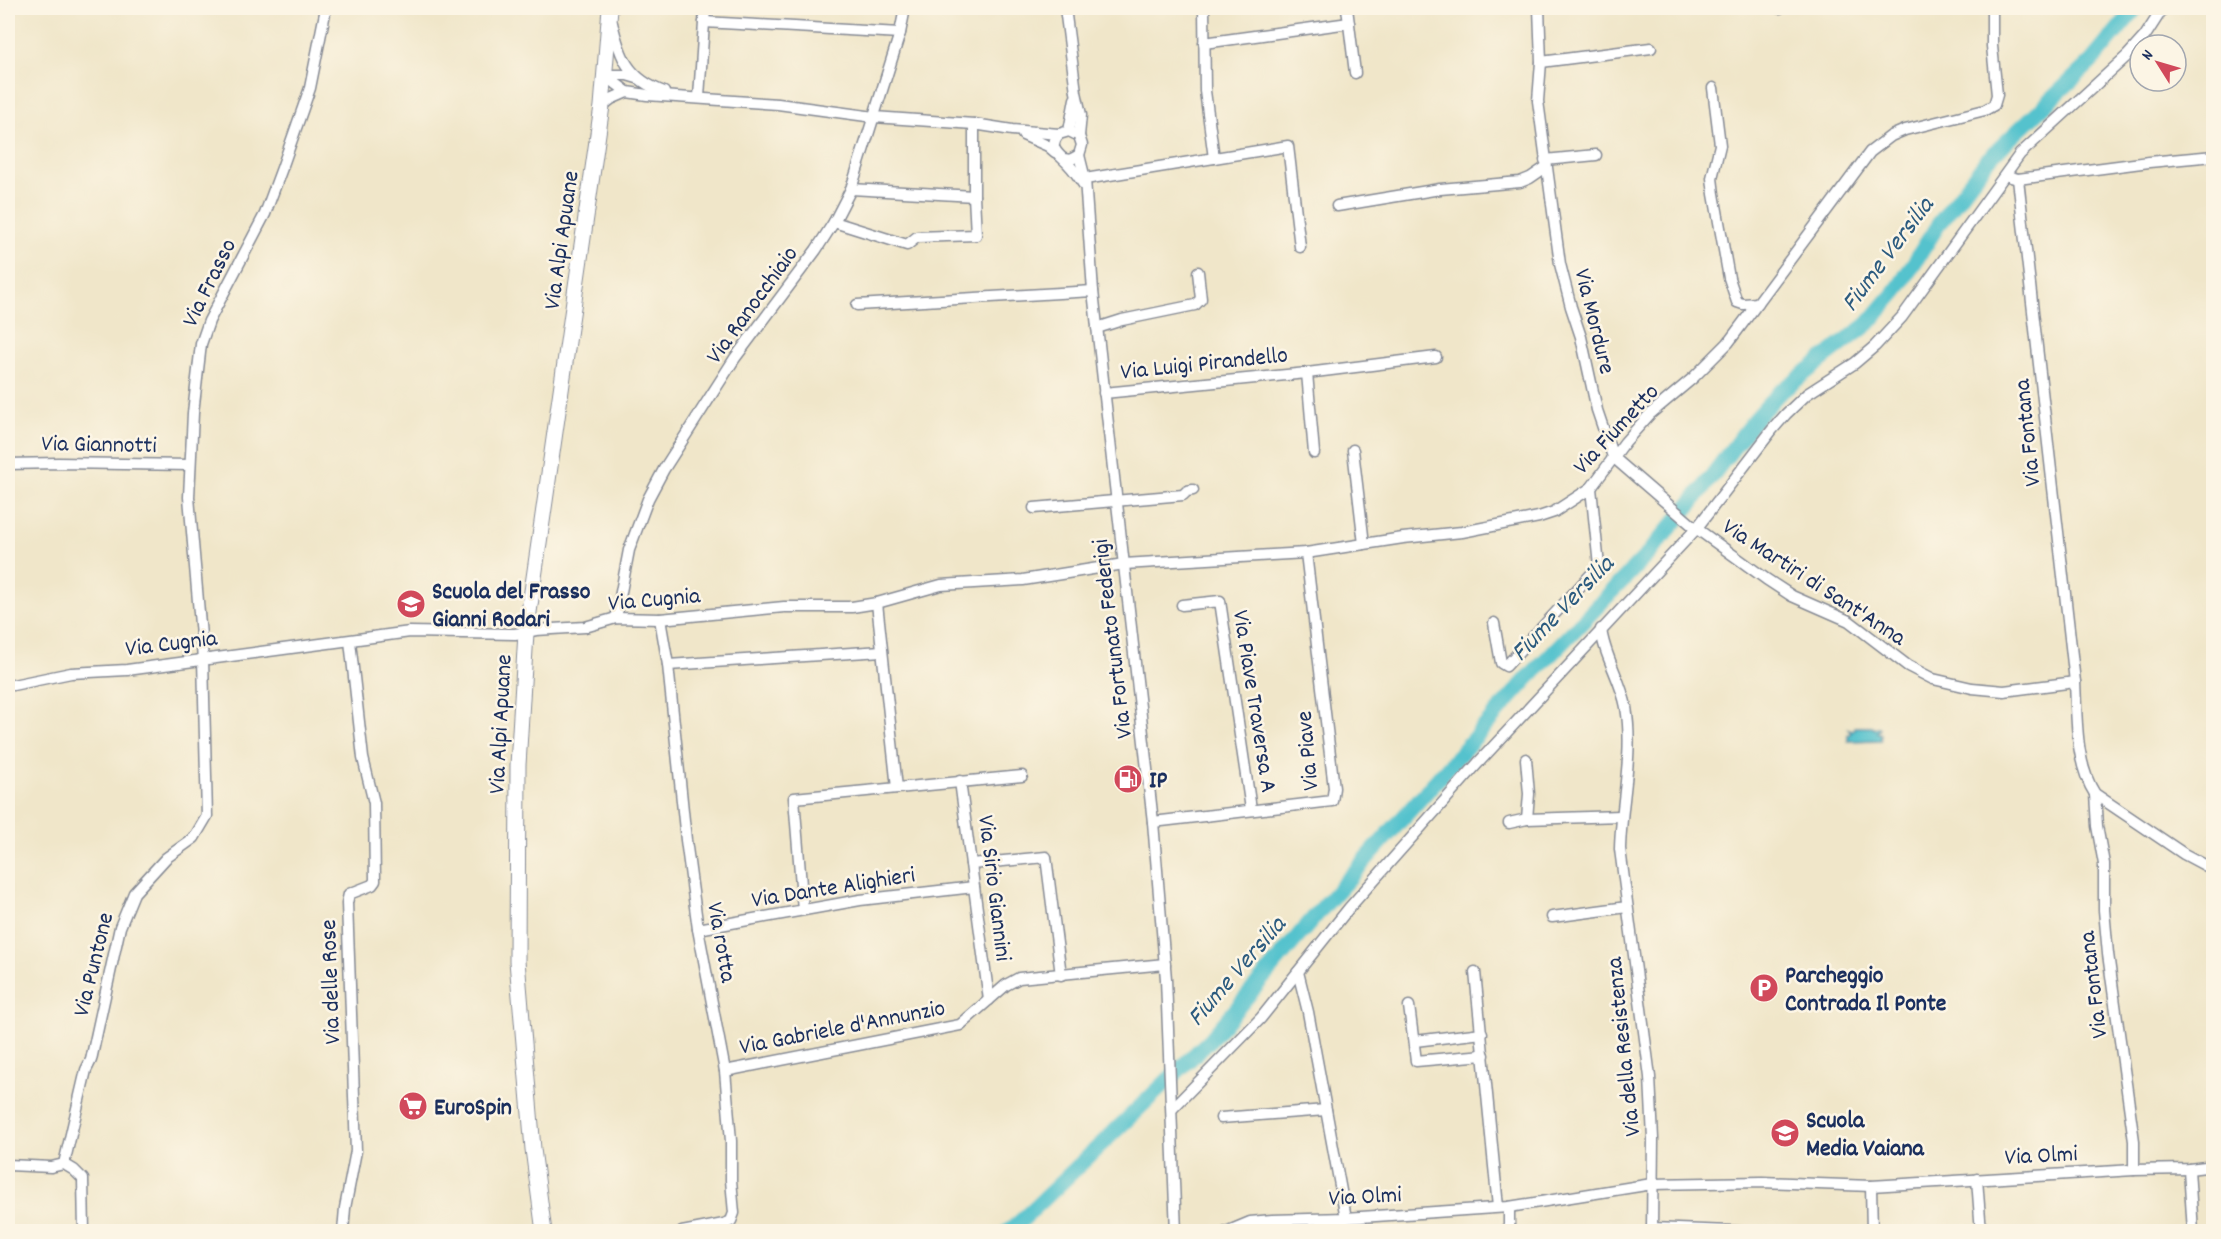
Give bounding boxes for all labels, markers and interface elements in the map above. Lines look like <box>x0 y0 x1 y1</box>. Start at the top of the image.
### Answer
north arrow <box>2128 33 2188 93</box>
text: N <box>2136 45 2160 66</box>
street label: Via Alpi Apuane <box>536 169 590 312</box>
water label: Fiume Versilia <box>1833 189 1945 320</box>
street label: Via Frasso <box>175 233 247 333</box>
street label: Via Ranocchiaio <box>699 240 808 372</box>
street label: Via Mordure <box>1564 266 1623 378</box>
street label: Via Luigi Pirandello <box>1119 339 1290 391</box>
street label: Via Fiumetto <box>1566 377 1668 483</box>
street label: Via Fontana <box>2006 377 2052 488</box>
street label: Via Giannotti <box>41 428 157 464</box>
street label: Via Martiri di Sant'Anna <box>1715 511 1913 656</box>
street label: Via Fortunato Federigi <box>1085 537 1143 740</box>
water label: Fiume Versilia <box>1503 547 1625 671</box>
place label: Scuola del Frasso Gianni Rodari <box>432 576 591 638</box>
street label: Via Cugnia <box>607 580 702 622</box>
school or university icon: Scuola del Frasso Gianni Rodari <box>395 588 427 620</box>
street label: Via Piave Traversa A <box>1222 608 1284 795</box>
street label: Via Cugnia <box>124 622 220 667</box>
street label: Via Alpi Apuane <box>481 653 523 795</box>
street label: Via Piave <box>1289 710 1329 792</box>
fuel station icon: IP <box>1112 763 1144 795</box>
place label: IP <box>1149 765 1167 799</box>
street label: Via Sirio Giannini <box>967 813 1019 963</box>
street label: Via Dante Alighieri <box>749 859 918 919</box>
street label: Via rotta <box>696 900 744 986</box>
water label: Fiume Versilia <box>1179 908 1297 1035</box>
street label: Via Puntone <box>66 909 124 1020</box>
street label: Via delle Rose <box>313 919 351 1045</box>
street label: Via Fontana <box>2071 928 2118 1040</box>
street label: Via della Resistenza <box>1599 954 1651 1138</box>
place label: Parcheggio Contrada Il Ponte <box>1785 960 1947 1022</box>
parking icon: Parcheggio Contrada Il Ponte <box>1748 972 1780 1004</box>
street label: Via Gabriele d'Annunzio <box>737 992 948 1066</box>
supermarket icon: EuroSpin <box>397 1090 429 1122</box>
place label: EuroSpin <box>434 1092 512 1126</box>
place label: Scuola Media Vaiana <box>1806 1105 1925 1167</box>
school or university icon: Scuola Media Vaiana <box>1769 1117 1801 1149</box>
street label: Via Olmi <box>2004 1138 2079 1176</box>
street label: Via Olmi <box>1328 1179 1403 1217</box>

